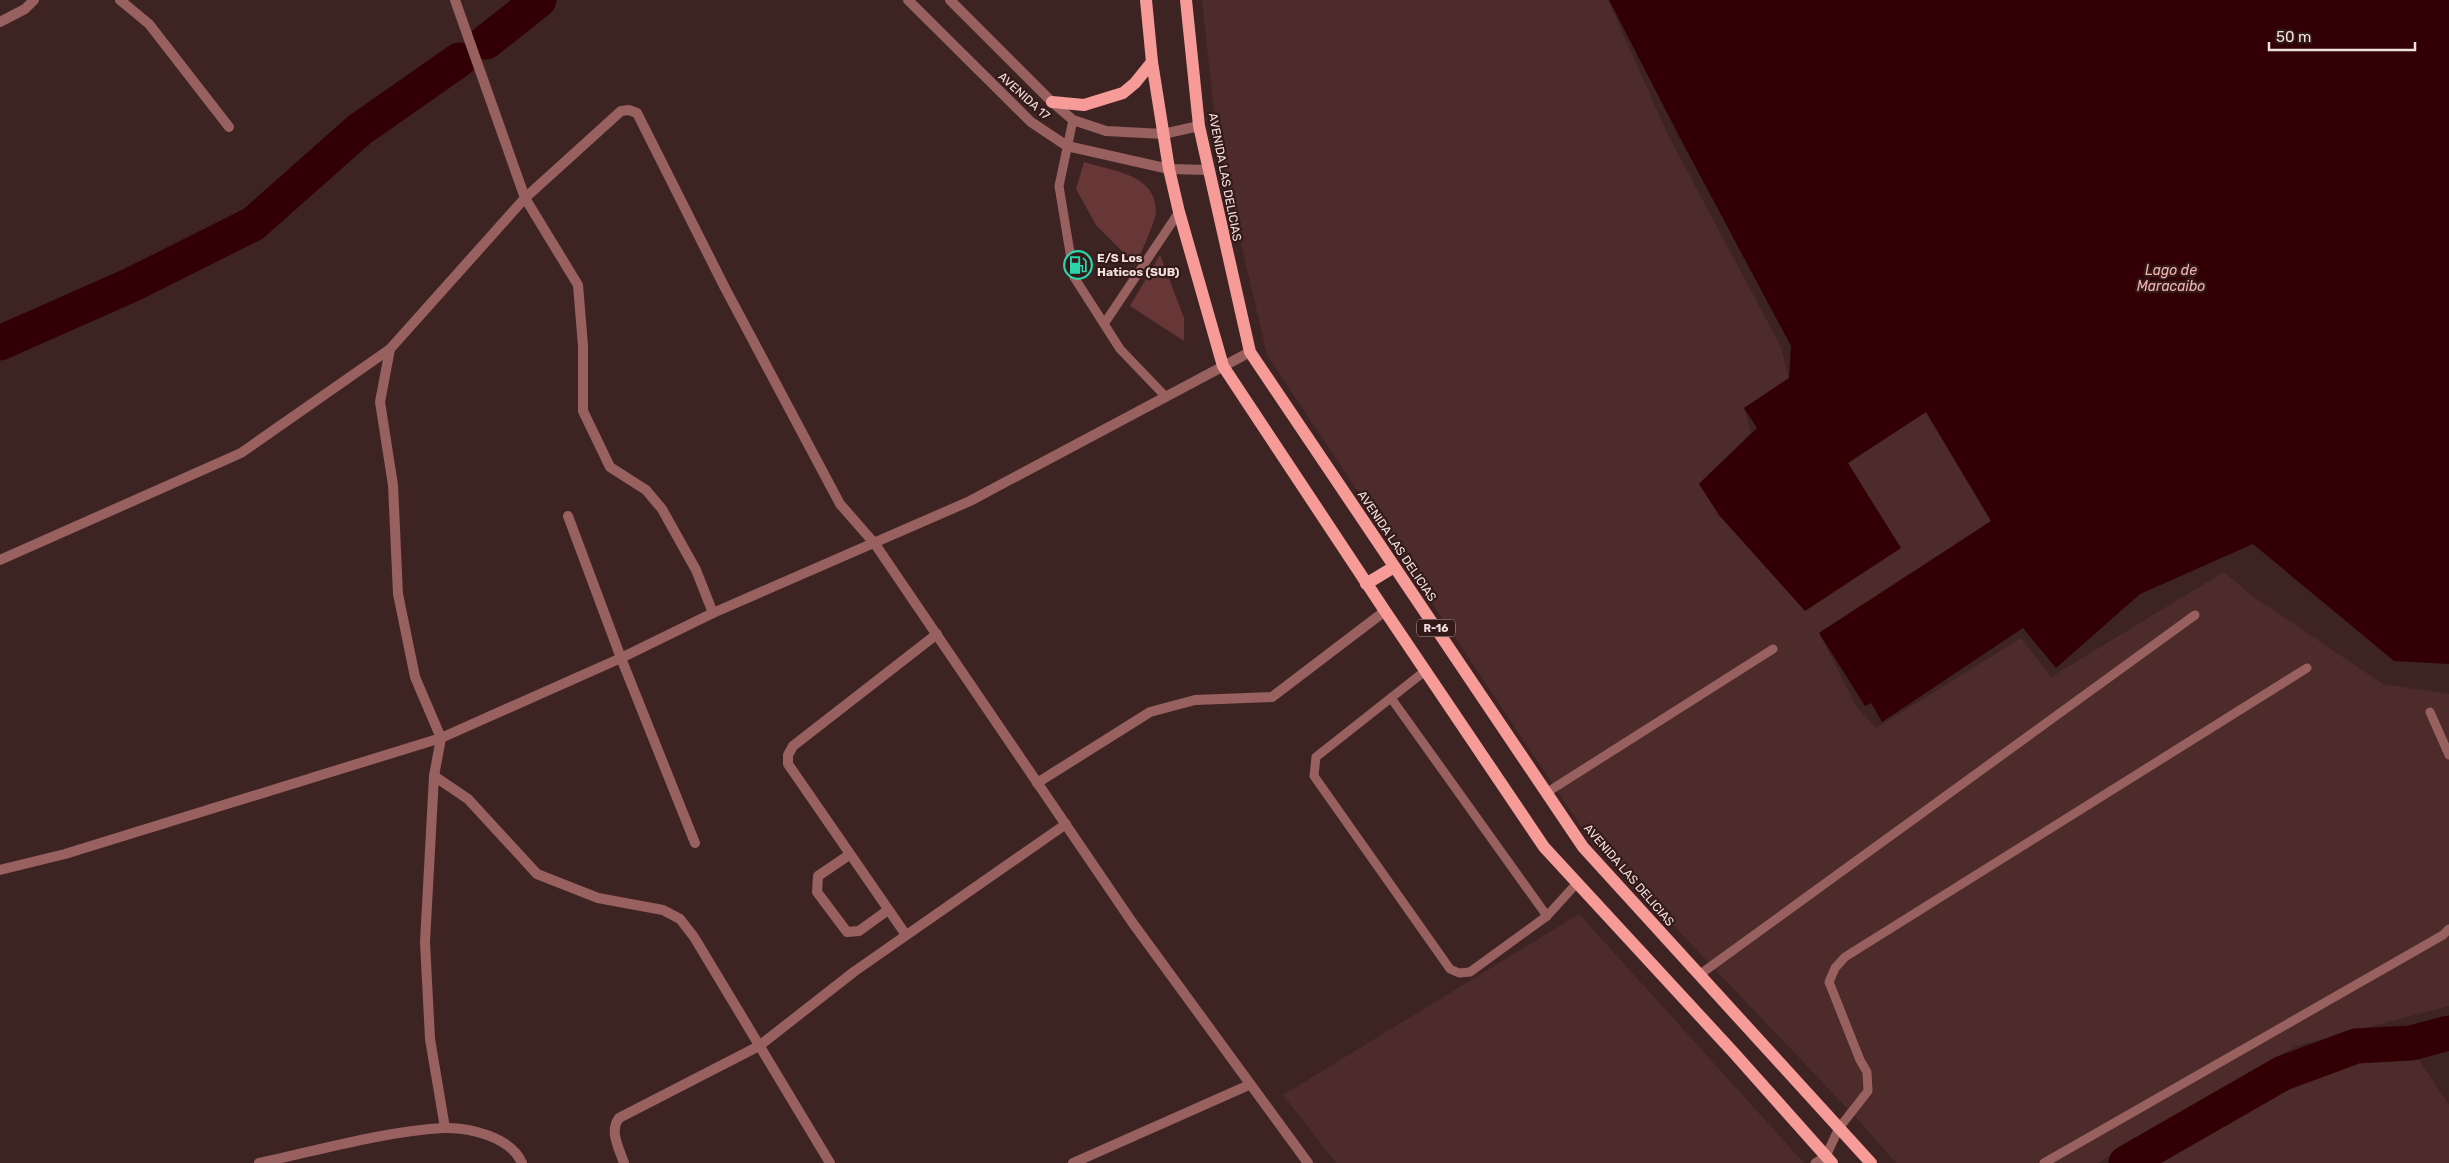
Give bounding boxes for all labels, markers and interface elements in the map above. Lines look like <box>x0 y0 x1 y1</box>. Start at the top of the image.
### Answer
scale bar <box>2269 20 2415 52</box>
text: 50 m <box>2276 28 2311 46</box>
street label: AVENIDA 17 <box>995 69 1053 123</box>
street label: AVENIDA LAS DELICIAS <box>1206 112 1244 242</box>
fuel station icon: E/S Los Haticos (SUB) <box>1063 250 1093 280</box>
place label: E/S Los Haticos (SUB) <box>1097 251 1180 279</box>
water label: Lago de Maracaibo <box>2137 262 2205 295</box>
street label: AVENIDA LAS DELICIAS <box>1355 488 1439 604</box>
road number: R-16 <box>1417 620 1455 636</box>
street label: AVENIDA LAS DELICIAS <box>1581 821 1677 929</box>

